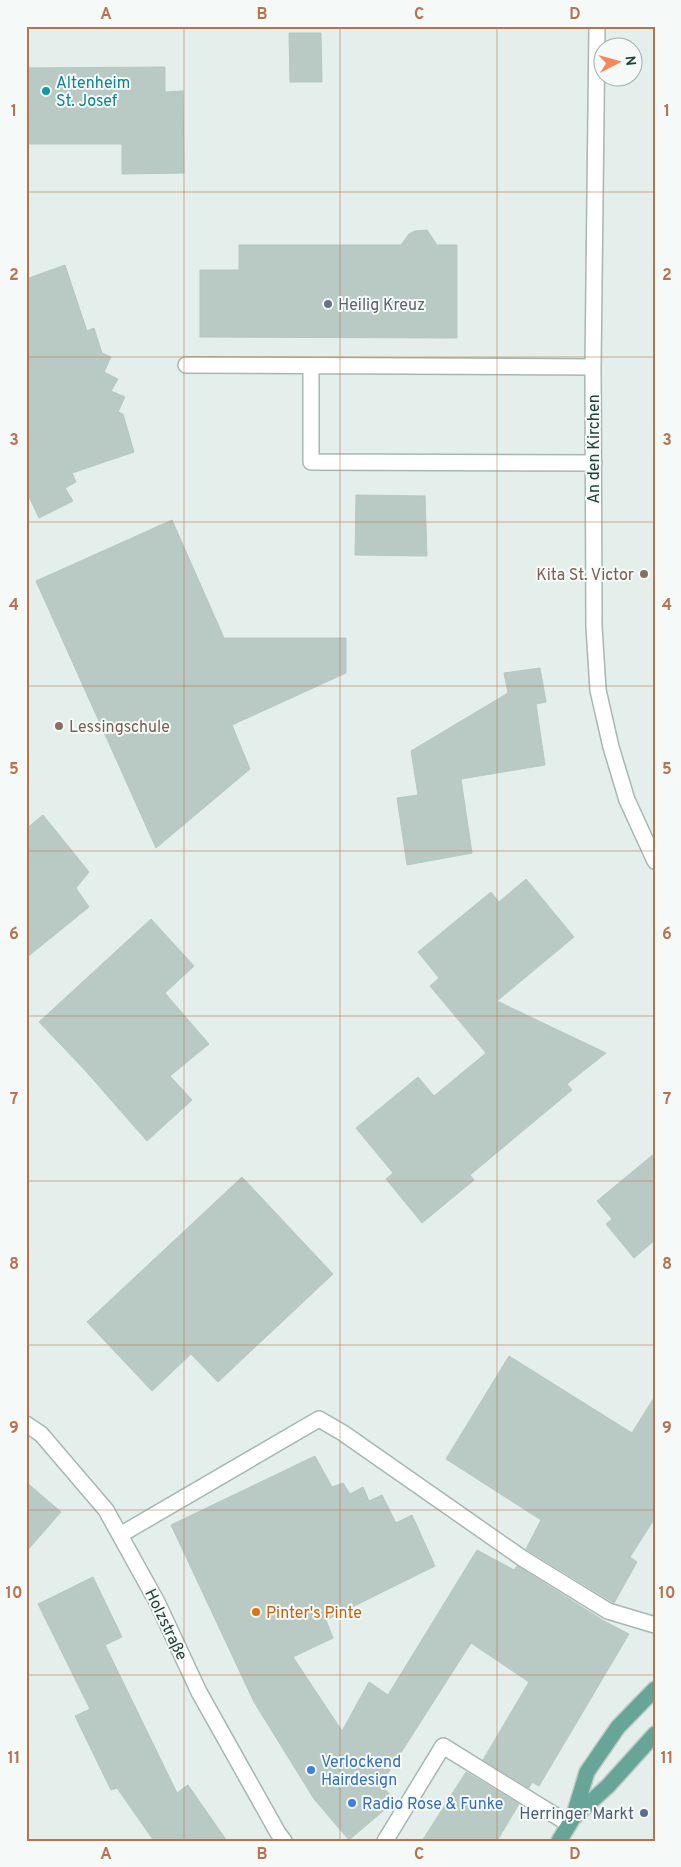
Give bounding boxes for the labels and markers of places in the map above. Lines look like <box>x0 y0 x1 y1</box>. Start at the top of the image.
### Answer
place label: Altenheim St. Josef <box>56 74 130 112</box>
marker: Altenheim St. Josef <box>40 85 52 97</box>
place label: Heilig Kreuz <box>338 296 425 316</box>
marker: Heilig Kreuz <box>322 298 334 310</box>
place label: Kita St. Victor <box>536 566 634 586</box>
marker: Kita St. Victor <box>638 568 650 580</box>
place label: Lessingschule <box>69 718 170 738</box>
marker: Lessingschule <box>53 720 65 732</box>
place label: Pinter's Pinte <box>266 1604 362 1624</box>
marker: Pinter's Pinte <box>250 1606 262 1618</box>
place label: Verlockend Hairdesign <box>321 1753 401 1791</box>
marker: Verlockend Hairdesign <box>305 1764 317 1776</box>
place label: Radio Rose & Funke <box>362 1795 503 1815</box>
marker: Radio Rose & Funke <box>346 1797 358 1809</box>
place label: Herringer Markt <box>519 1805 634 1825</box>
marker: Herringer Markt <box>638 1807 650 1819</box>

